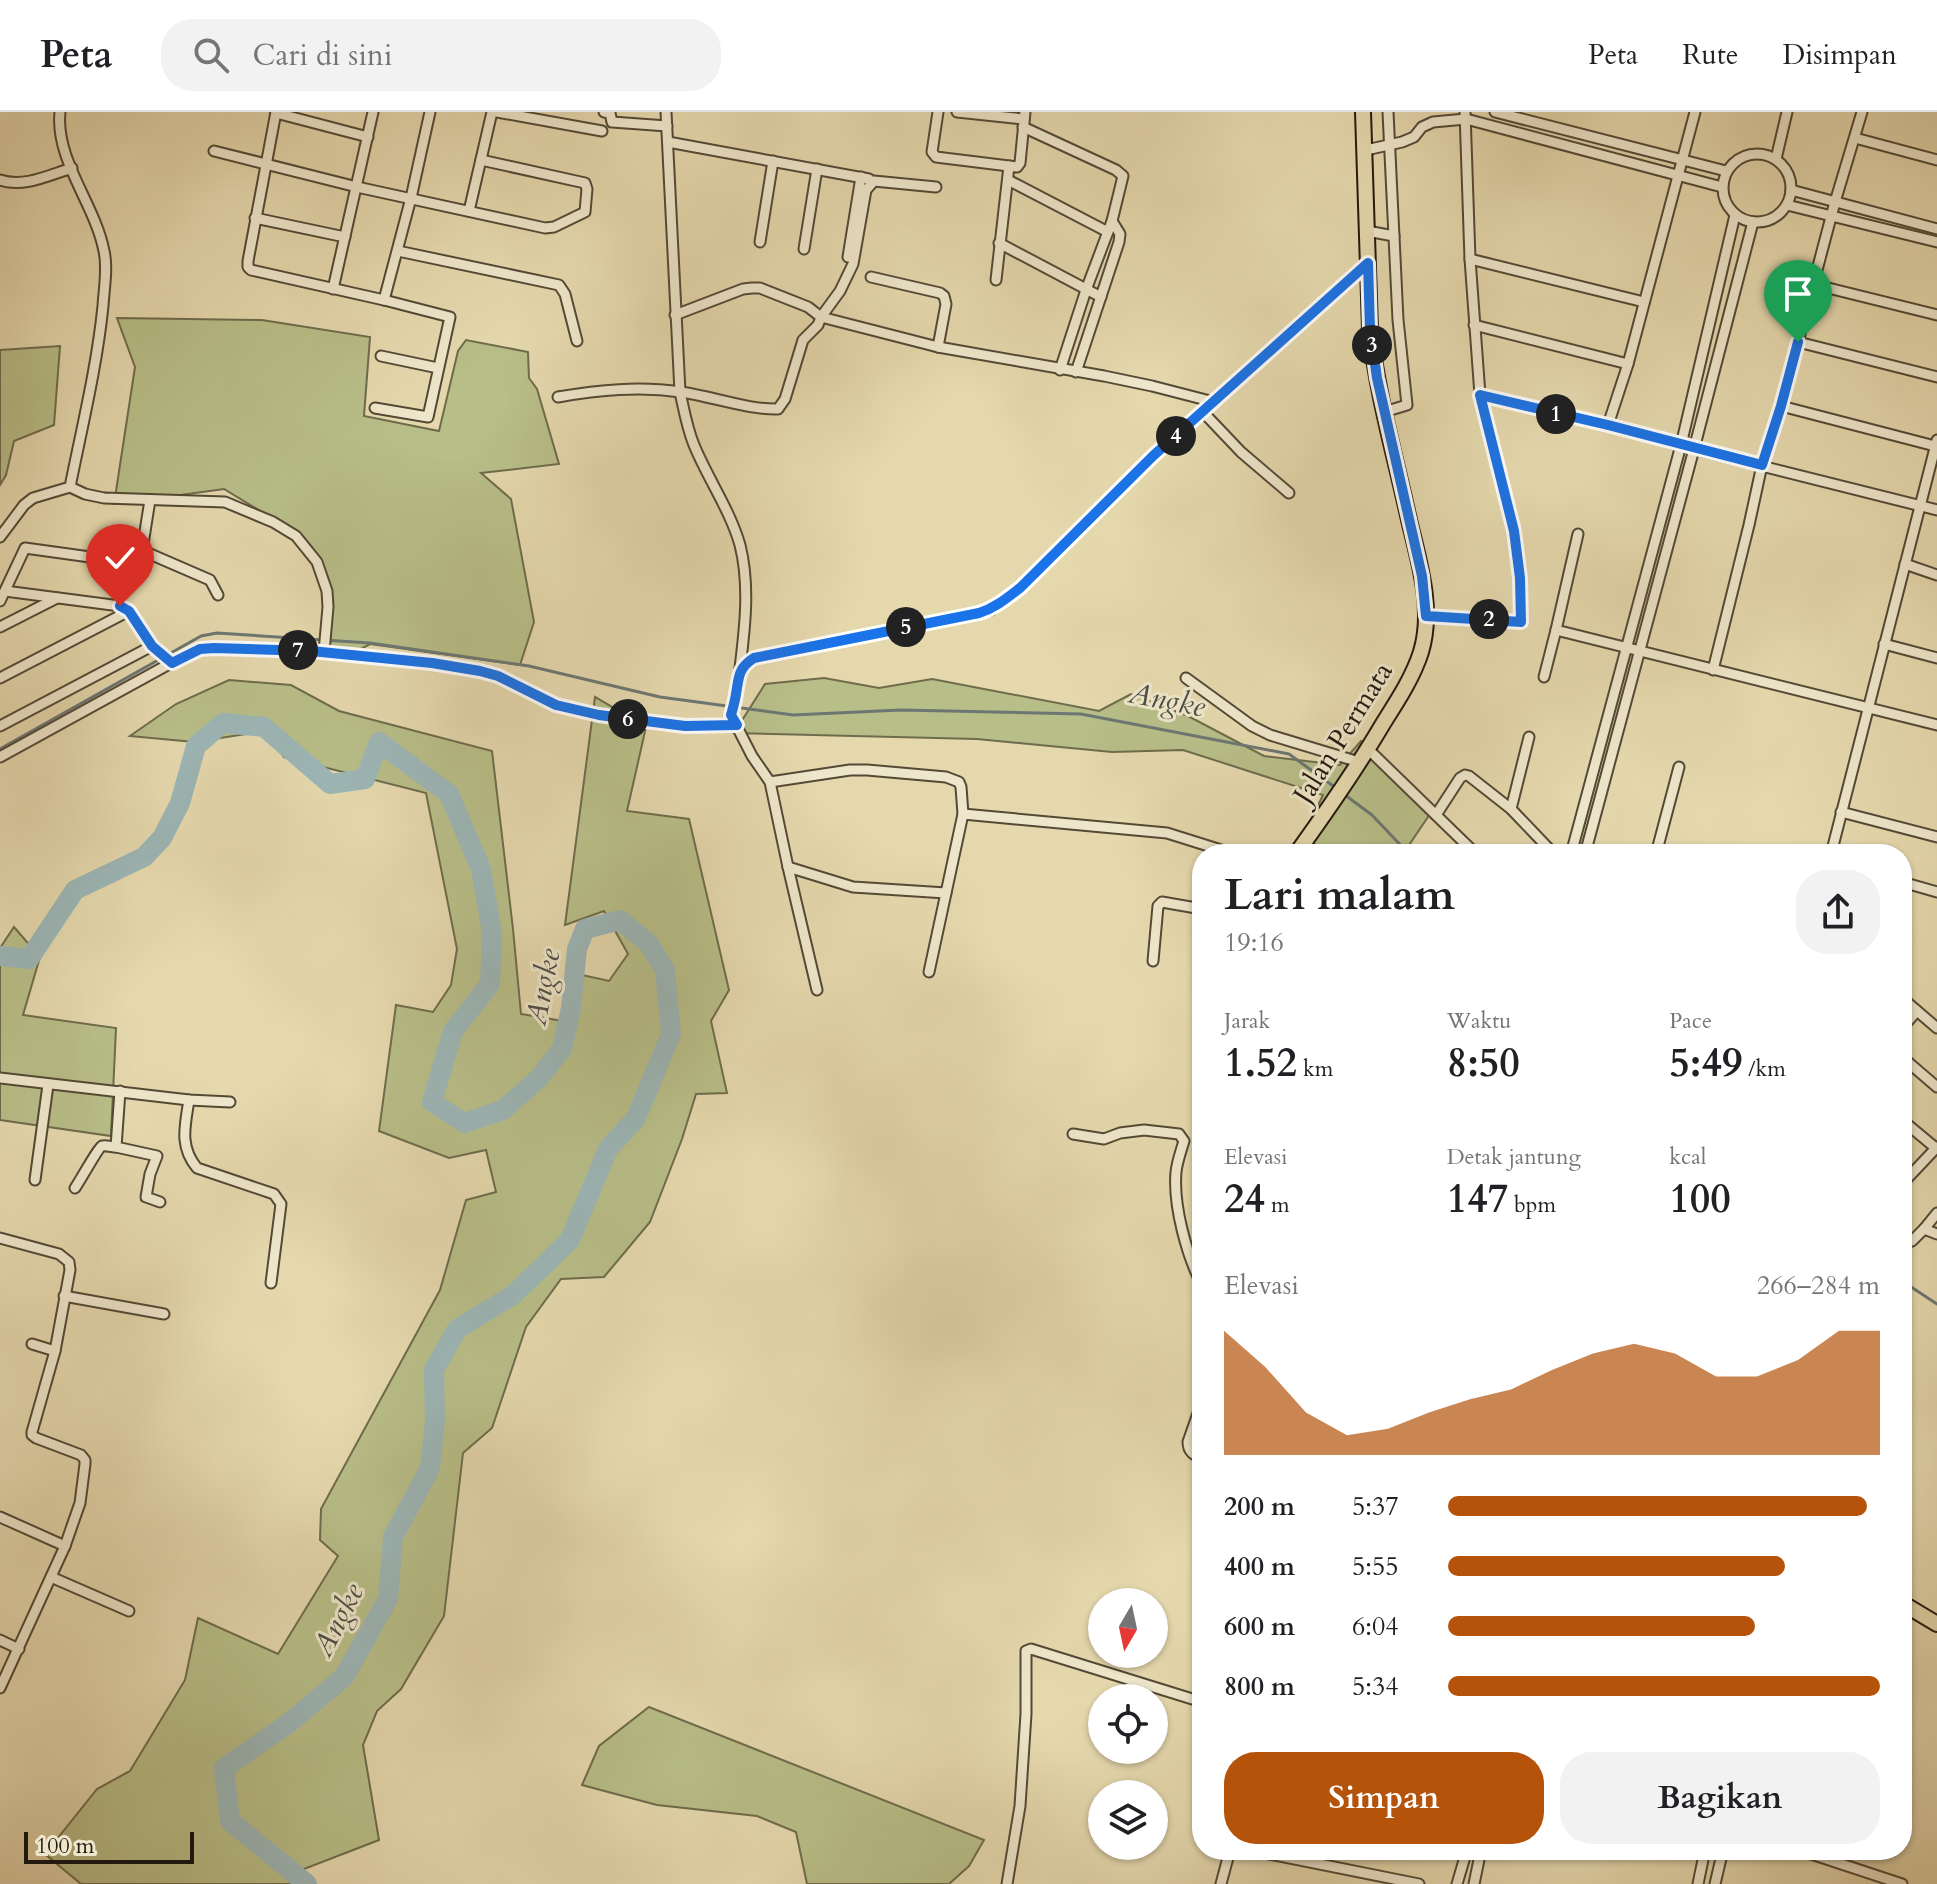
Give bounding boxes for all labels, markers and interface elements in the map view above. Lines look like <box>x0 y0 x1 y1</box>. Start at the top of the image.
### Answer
search box <box>161 19 721 91</box>
text: Peta <box>40 29 113 81</box>
icon: search <box>189 33 233 77</box>
text: Cari di sini <box>253 35 392 76</box>
text: Peta <box>1588 36 1638 74</box>
text: Rute <box>1682 36 1739 74</box>
text: Disimpan <box>1783 36 1897 74</box>
pin <box>1764 260 1832 342</box>
icon: arrive <box>1776 272 1820 316</box>
pin: 3 <box>1352 325 1392 365</box>
text: 3 <box>1366 330 1378 360</box>
pin: 1 <box>1536 394 1576 434</box>
text: 1 <box>1550 399 1562 429</box>
pin: 4 <box>1156 416 1196 456</box>
text: 4 <box>1170 421 1182 451</box>
pin <box>86 524 154 606</box>
icon: check <box>98 536 142 580</box>
pin: 2 <box>1469 599 1509 639</box>
text: 2 <box>1483 604 1495 634</box>
pin: 5 <box>886 607 926 647</box>
text: 5 <box>900 612 912 642</box>
pin: 7 <box>278 630 318 670</box>
text: 7 <box>292 635 304 665</box>
street label: Jalan Permata <box>1282 655 1402 814</box>
water label: Angke <box>1124 672 1209 728</box>
pin: 6 <box>608 699 648 739</box>
text: 6 <box>622 704 634 734</box>
text: Lari malam <box>1224 865 1455 925</box>
button: share <box>1796 870 1880 954</box>
text: 19:16 <box>1224 925 1284 960</box>
water label: Angke <box>515 945 571 1030</box>
text: Jarak <box>1224 1006 1270 1036</box>
text: Waktu <box>1447 1006 1511 1036</box>
text: Pace <box>1669 1006 1712 1036</box>
text: 1.52 <box>1224 1036 1297 1091</box>
text: 8:50 <box>1447 1036 1520 1091</box>
text: 5:49 <box>1669 1036 1742 1091</box>
text: km <box>1297 1054 1333 1084</box>
text: /km <box>1742 1054 1786 1084</box>
text: Elevasi <box>1224 1142 1287 1172</box>
text: Detak jantung <box>1447 1142 1581 1172</box>
text: kcal <box>1669 1142 1706 1172</box>
text: 24 <box>1224 1172 1265 1227</box>
text: 147 <box>1447 1172 1508 1227</box>
text: 100 <box>1669 1172 1731 1227</box>
text: m <box>1265 1190 1290 1220</box>
text: bpm <box>1508 1190 1556 1220</box>
text: Elevasi <box>1224 1268 1299 1303</box>
text: 266–284 m <box>1757 1268 1880 1303</box>
text: 200 m <box>1224 1489 1295 1524</box>
text: 5:37 <box>1352 1489 1399 1524</box>
text: 400 m <box>1224 1549 1295 1584</box>
text: 5:55 <box>1352 1549 1399 1584</box>
water label: Angke <box>302 1576 374 1665</box>
north arrow <box>1088 1588 1168 1668</box>
map controls <box>1088 1588 1168 1860</box>
text: 600 m <box>1224 1609 1295 1644</box>
text: 6:04 <box>1352 1609 1399 1644</box>
text: 800 m <box>1224 1669 1295 1704</box>
text: 5:34 <box>1352 1669 1399 1704</box>
button: locate <box>1088 1684 1168 1764</box>
button: Simpan <box>1224 1752 1544 1844</box>
button: Bagikan <box>1560 1752 1880 1844</box>
button: layers <box>1088 1780 1168 1860</box>
scale bar <box>24 1828 194 1864</box>
text: 100 m <box>36 1831 94 1861</box>

